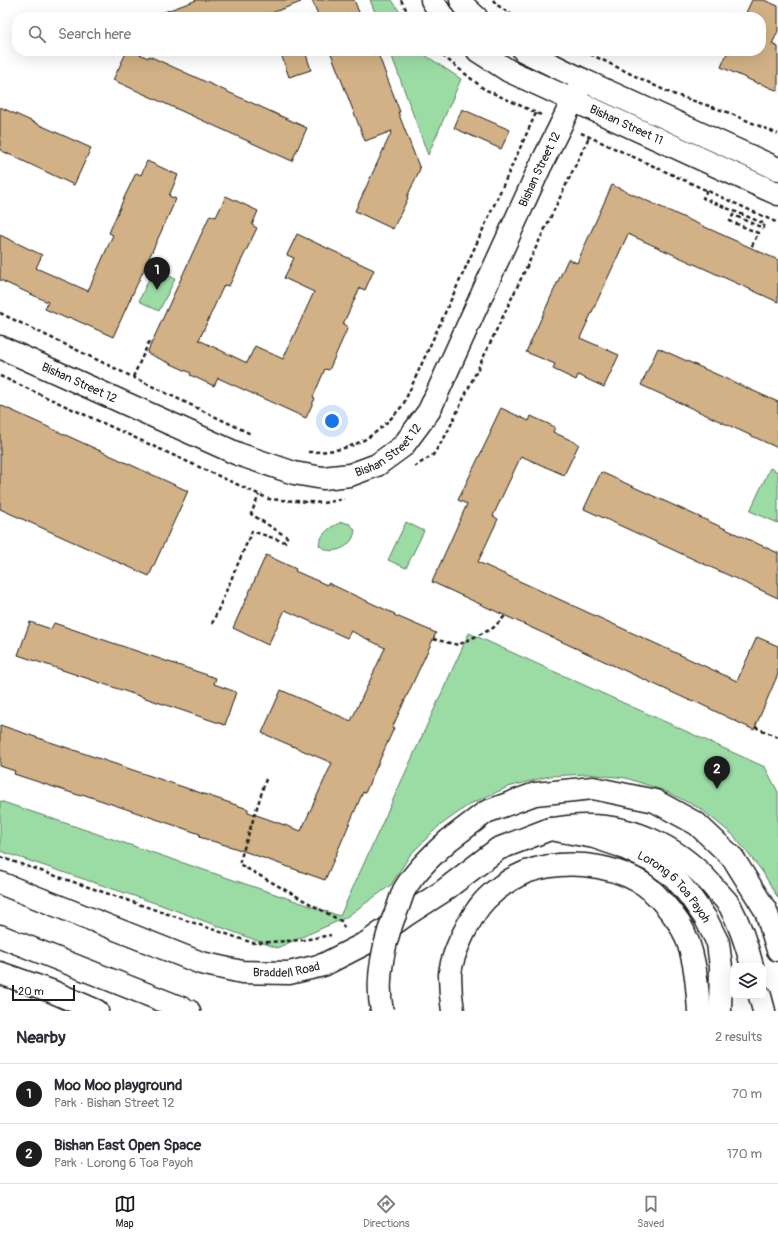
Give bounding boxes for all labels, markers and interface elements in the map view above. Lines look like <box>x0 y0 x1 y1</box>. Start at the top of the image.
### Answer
search box <box>12 12 766 56</box>
icon: search <box>26 23 48 45</box>
text: Search here <box>58 25 131 44</box>
street label: Bishan Street 11 <box>587 102 665 148</box>
street label: Bishan Street 12 <box>516 129 564 209</box>
pin: 1 <box>144 257 170 290</box>
street label: Bishan Street 12 <box>39 360 120 407</box>
your location <box>322 411 342 431</box>
street label: Bishan Street 12 <box>353 421 425 481</box>
pin: 2 <box>704 756 730 789</box>
street label: Lorong 6 Toa Payoh <box>635 848 714 926</box>
street label: Braddell Road <box>253 959 322 981</box>
map controls <box>730 963 766 999</box>
button: layers <box>730 963 766 999</box>
scale bar <box>12 983 75 1002</box>
text: 20 m <box>18 985 44 998</box>
text: Nearby <box>16 1027 65 1048</box>
text: 2 results <box>715 1029 762 1045</box>
text: Moo Moo playground <box>54 1076 182 1095</box>
text: 1 <box>26 1086 32 1102</box>
text: 70 m <box>732 1086 762 1102</box>
text: Park · Bishan Street 12 <box>54 1095 174 1111</box>
text: Bishan East Open Space <box>54 1136 201 1155</box>
text: 2 <box>25 1146 33 1162</box>
text: 170 m <box>727 1146 762 1162</box>
text: Park · Lorong 6 Toa Payoh <box>54 1155 193 1171</box>
tab: Map <box>114 1193 136 1230</box>
tab: Directions <box>363 1193 410 1230</box>
tab: Saved <box>637 1193 664 1230</box>

